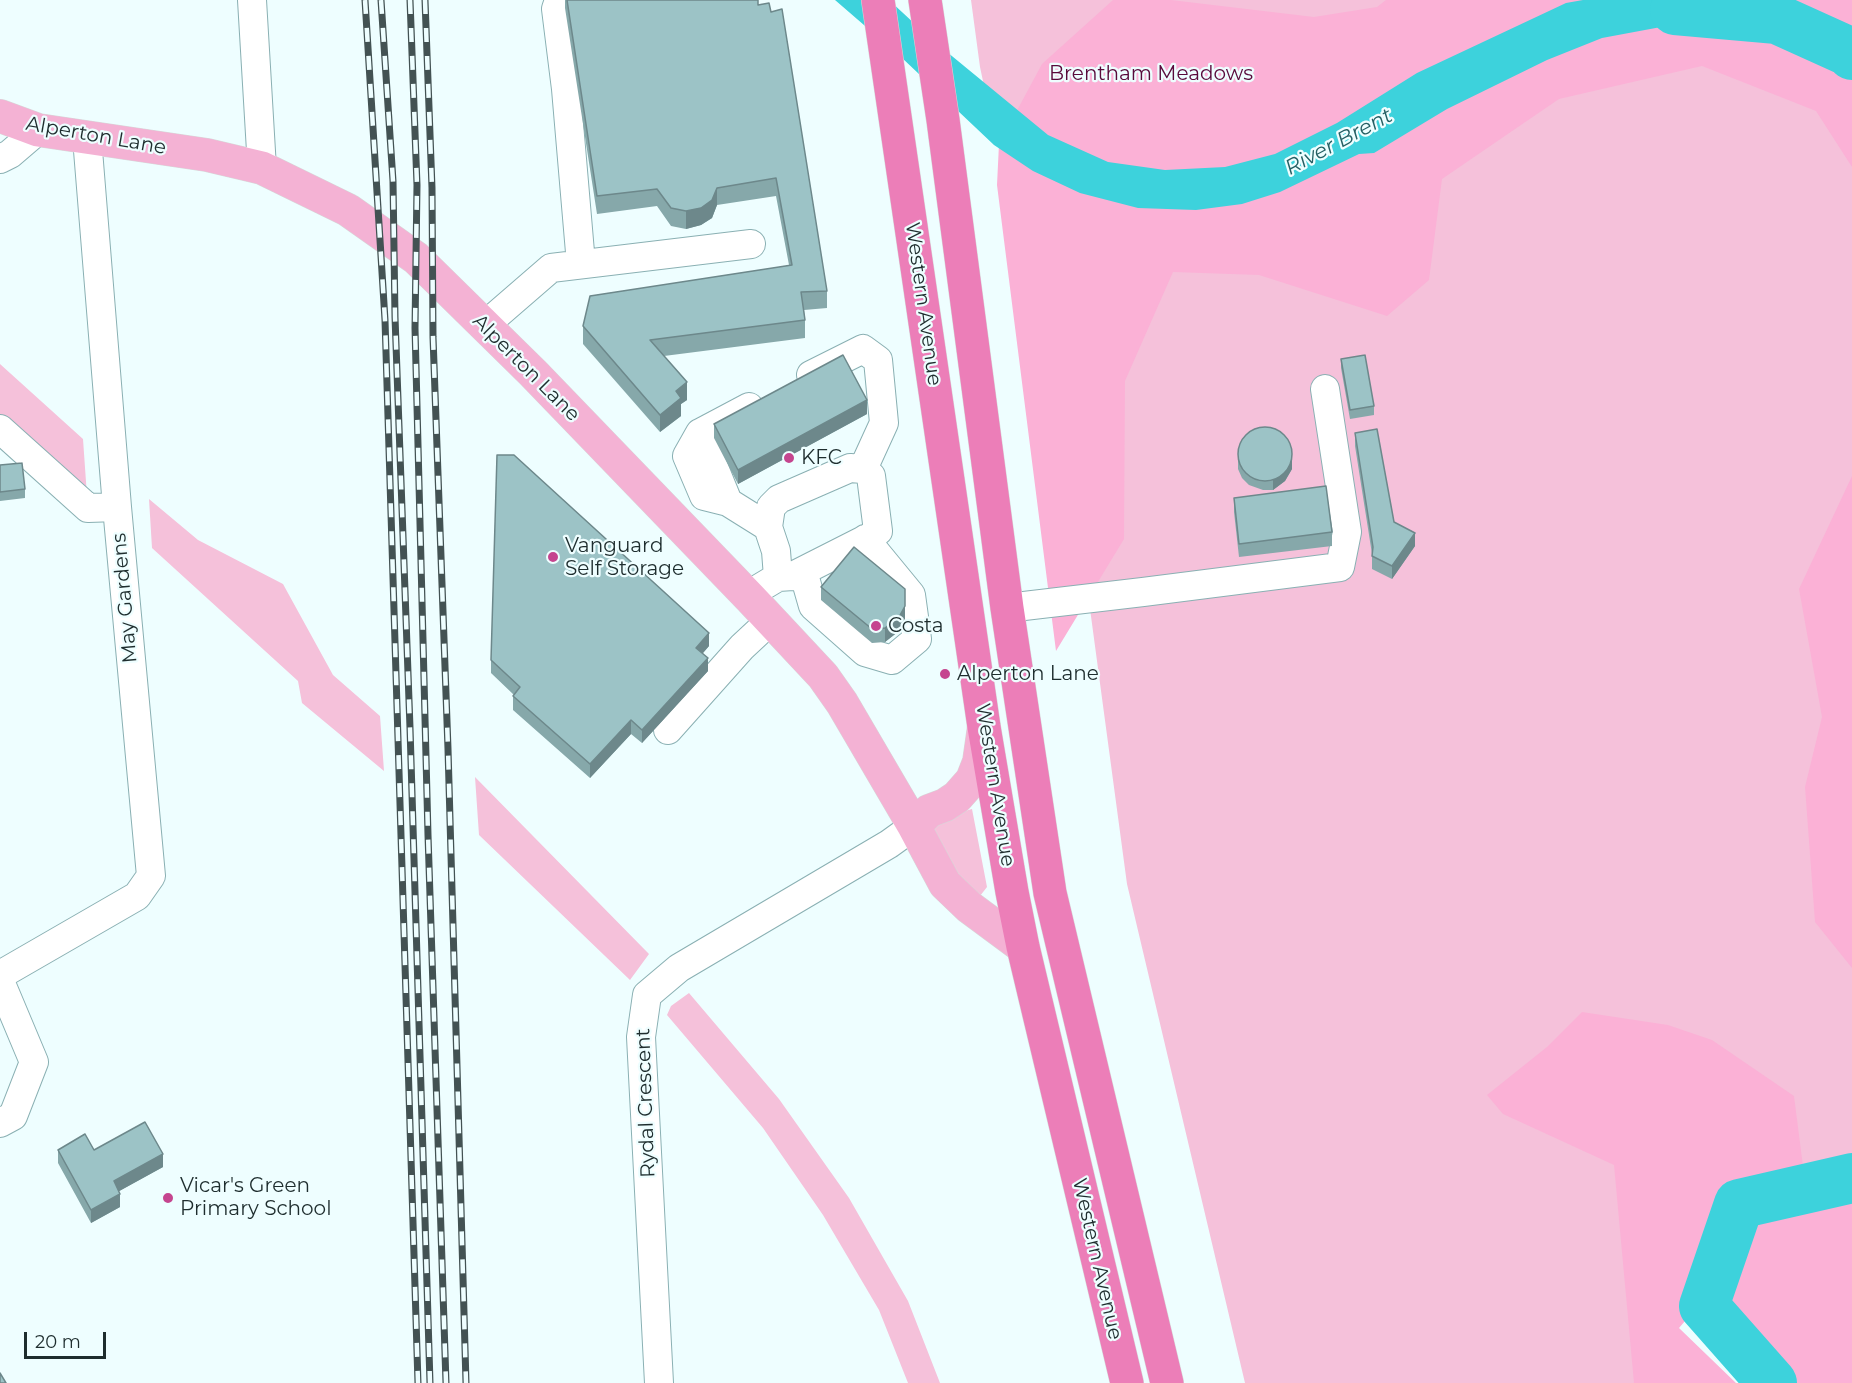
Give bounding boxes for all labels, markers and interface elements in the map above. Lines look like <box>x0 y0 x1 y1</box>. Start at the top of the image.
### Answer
park label: Brentham Meadows <box>1049 62 1253 86</box>
water label: River Brent <box>1281 103 1397 181</box>
street label: Alperton Lane <box>24 112 168 160</box>
street label: Western Avenue <box>900 221 946 387</box>
street label: Alperton Lane <box>467 309 585 427</box>
place label: KFC <box>801 446 842 470</box>
marker: KFC <box>782 451 796 465</box>
street label: May Gardens <box>107 532 143 664</box>
place label: Vanguard Self Storage <box>565 534 684 581</box>
marker: Vanguard Self Storage <box>546 550 560 564</box>
place label: Costa <box>888 614 944 638</box>
marker: Costa <box>869 619 883 633</box>
place label: Alperton Lane <box>957 662 1099 686</box>
marker: Alperton Lane <box>938 667 952 681</box>
street label: Western Avenue <box>970 702 1020 868</box>
street label: Rydal Crescent <box>631 1028 661 1178</box>
place label: Vicar's Green Primary School <box>180 1174 332 1221</box>
street label: Western Avenue <box>1067 1176 1127 1342</box>
marker: Vicar's Green Primary School <box>161 1191 175 1205</box>
scale bar <box>27 1320 110 1358</box>
text: 20 m <box>35 1331 81 1353</box>

